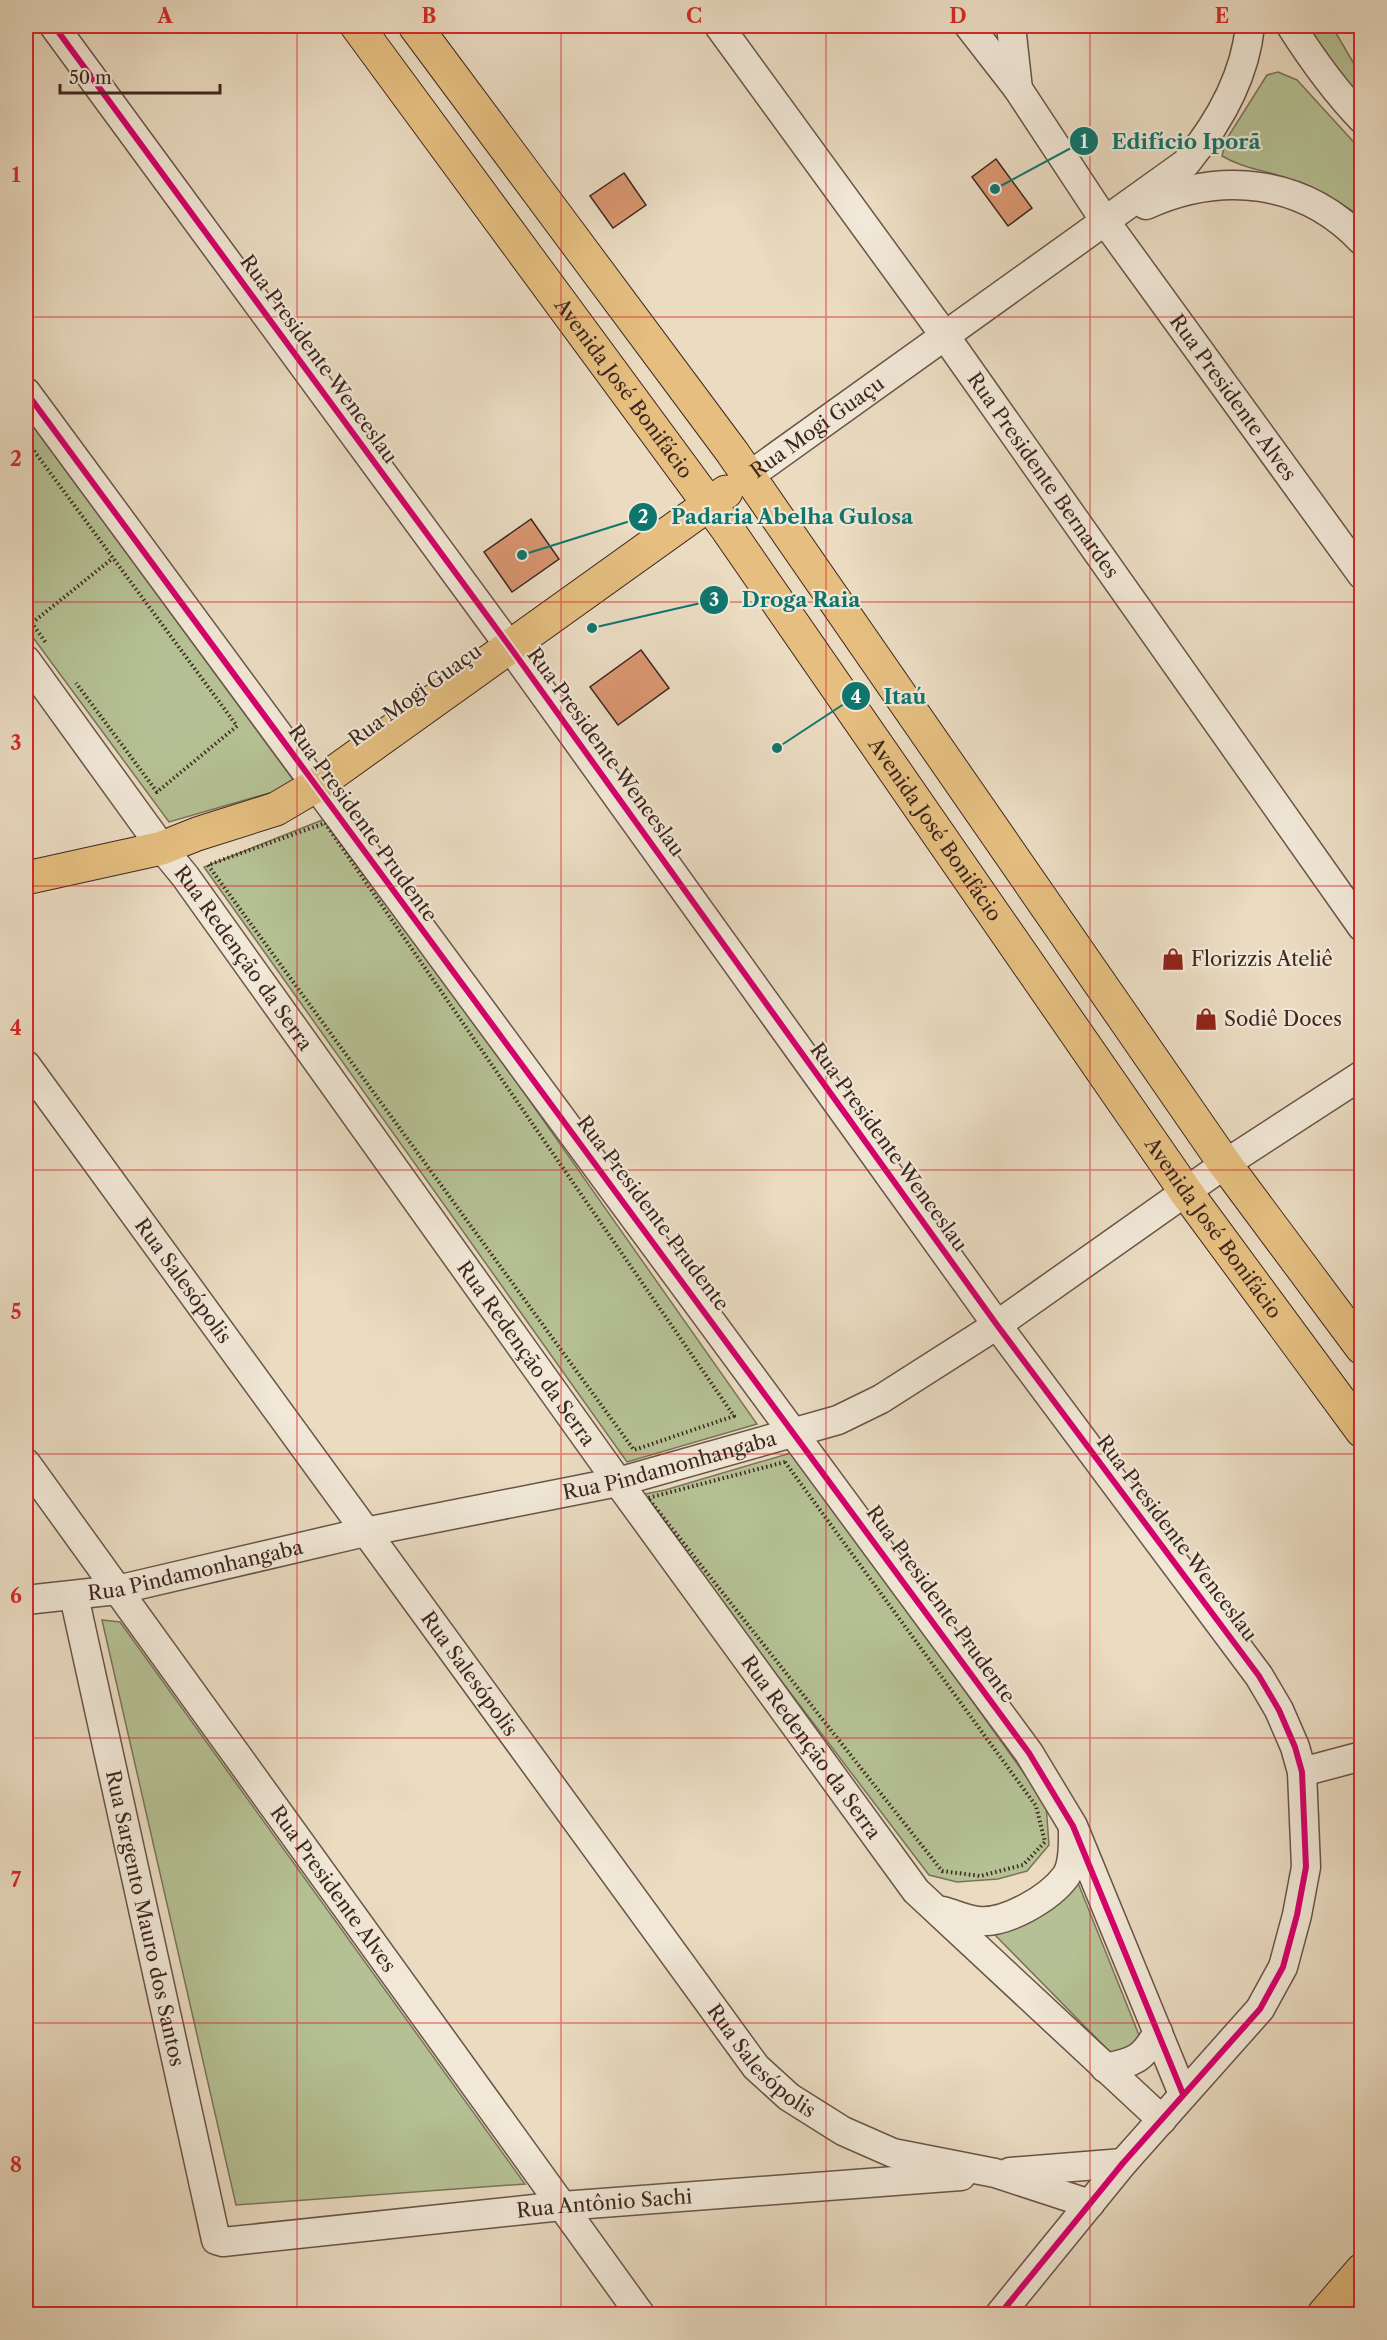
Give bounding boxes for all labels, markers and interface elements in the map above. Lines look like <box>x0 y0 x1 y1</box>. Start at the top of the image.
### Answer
text: A <box>156 4 173 28</box>
text: B <box>422 4 437 28</box>
text: C <box>686 4 702 28</box>
text: D <box>949 4 967 28</box>
text: E <box>1215 4 1229 28</box>
scale bar <box>60 57 220 95</box>
text: 50 m <box>69 67 112 89</box>
callout: Edifício Iporã <box>1069 122 1272 161</box>
text: Edifício Iporã <box>1111 129 1261 154</box>
text: 1 <box>1080 131 1088 153</box>
text: 1 <box>12 163 21 187</box>
street label: Rua Presidente Wenceslau <box>235 250 403 468</box>
street label: Avenida José Bonifácio <box>549 293 698 483</box>
street label: Rua Presidente Alves <box>1165 310 1301 485</box>
street label: Rua Presidente Bernardes <box>962 368 1124 583</box>
street label: Rua Mogi Guaçu <box>746 371 889 483</box>
text: 2 <box>10 447 22 471</box>
callout: Padaria Abelha Gulosa <box>628 498 926 537</box>
text: Padaria Abelha Gulosa <box>671 504 914 529</box>
text: 2 <box>638 506 648 528</box>
callout: Droga Raia <box>699 581 872 620</box>
text: Droga Raia <box>742 587 861 612</box>
text: 3 <box>709 589 719 611</box>
street label: Rua Mogi Guaçu <box>344 639 486 751</box>
street label: Rua Presidente Wenceslau <box>522 643 690 861</box>
callout: Itaú <box>841 677 938 716</box>
text: Itaú <box>884 684 927 709</box>
text: 4 <box>851 686 861 708</box>
street label: Rua Presidente Prudente <box>283 720 443 926</box>
text: 3 <box>10 731 22 755</box>
street label: Avenida José Bonifácio <box>863 732 1007 926</box>
street label: Rua Redenção da Serra <box>169 861 318 1055</box>
shop icon: Florizzis Ateliê <box>1160 946 1186 972</box>
place label: Florizzis Ateliê <box>1191 947 1333 971</box>
shop icon: Sodiê Doces <box>1193 1006 1219 1032</box>
place label: Sodiê Doces <box>1224 1007 1342 1031</box>
text: 4 <box>10 1016 22 1040</box>
street label: Rua Presidente Wenceslau <box>805 1038 973 1256</box>
street label: Rua Presidente Prudente <box>572 1111 734 1315</box>
street label: Avenida José Bonifácio <box>1139 1132 1287 1323</box>
street label: Rua Salesópolis <box>130 1214 237 1348</box>
street label: Rua Redenção da Serra <box>452 1256 601 1451</box>
text: 5 <box>10 1300 22 1324</box>
street label: Rua Pindamonhangaba <box>561 1426 779 1505</box>
street label: Rua Presidente Wenceslau <box>1092 1430 1262 1646</box>
street label: Rua Presidente Prudente <box>861 1501 1021 1707</box>
street label: Rua Pindamonhangaba <box>86 1535 306 1605</box>
text: 6 <box>10 1584 22 1608</box>
street label: Rua Salesópolis <box>416 1607 523 1741</box>
street label: Rua Redenção da Serra <box>736 1650 886 1844</box>
street label: Rua Sargento Mauro dos Santos <box>101 1768 189 2069</box>
street label: Rua Presidente Alves <box>265 1801 401 1977</box>
text: 7 <box>11 1868 22 1892</box>
street label: Rua Salesópolis <box>702 1999 820 2123</box>
text: 8 <box>10 2153 22 2177</box>
street label: Rua Antônio Sachi <box>515 2184 693 2223</box>

